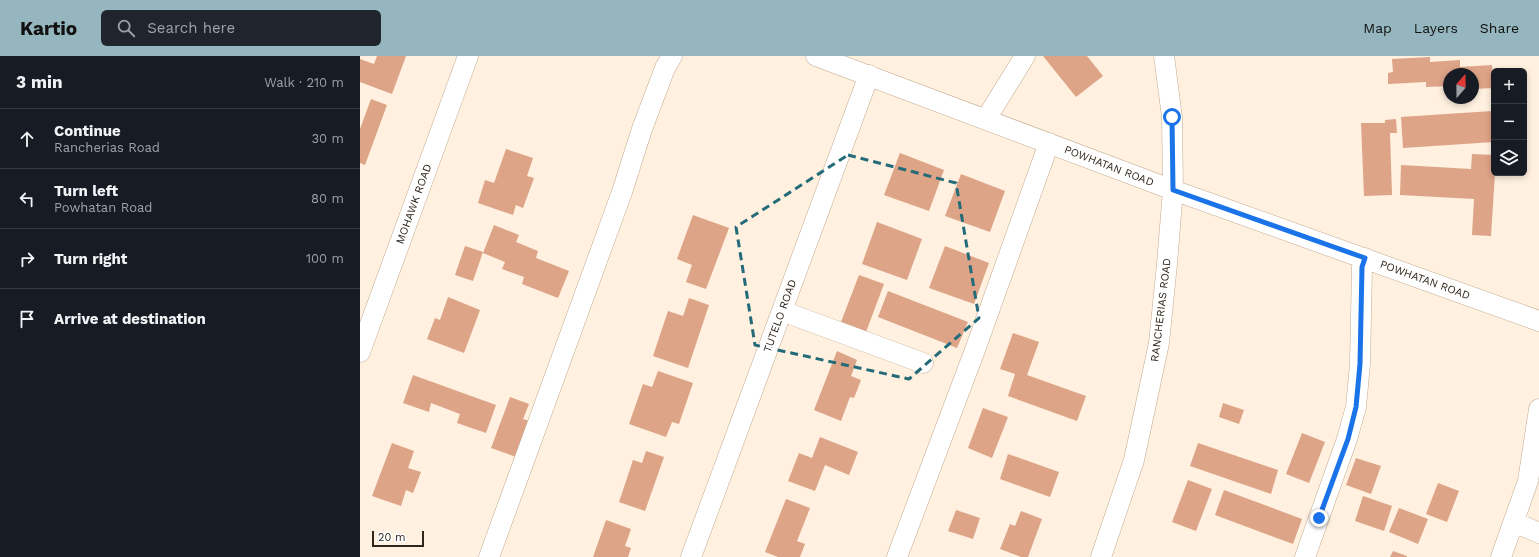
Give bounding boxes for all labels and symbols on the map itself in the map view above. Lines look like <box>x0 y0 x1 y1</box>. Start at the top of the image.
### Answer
north arrow <box>1443 68 1479 104</box>
route start <box>1163 108 1181 126</box>
street label: POWHATAN ROAD <box>1062 143 1156 189</box>
street label: MOHAWK ROAD <box>393 162 435 246</box>
street label: RANCHERIAS ROAD <box>1148 257 1174 363</box>
street label: POWHATAN ROAD <box>1378 258 1472 302</box>
street label: TUTELO ROAD <box>761 278 799 354</box>
route end <box>1310 509 1328 527</box>
scale bar <box>372 529 424 548</box>

